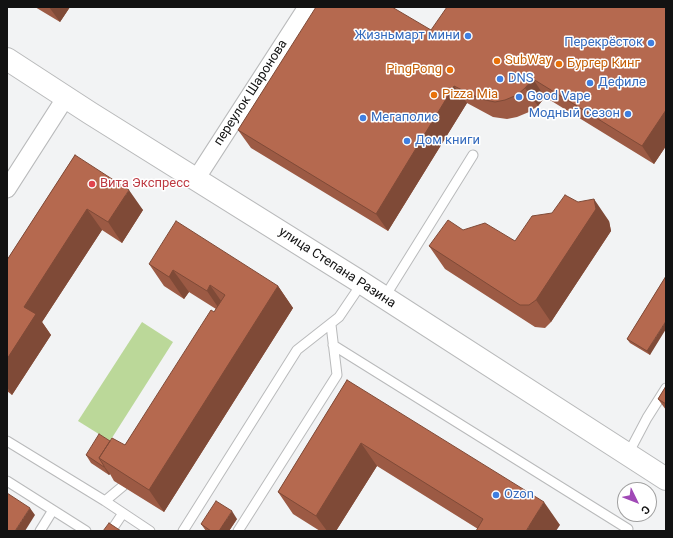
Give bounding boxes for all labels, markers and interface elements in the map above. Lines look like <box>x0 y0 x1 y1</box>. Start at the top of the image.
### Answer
place label: Жизньмарт мини <box>354 28 460 44</box>
marker: Жизньмарт мини <box>463 31 473 41</box>
place label: Перекрёсток <box>564 35 643 51</box>
street label: переулок Шаронова <box>211 37 291 149</box>
marker: Перекрёсток <box>646 38 656 48</box>
place label: SubWay <box>505 53 552 69</box>
marker: SubWay <box>492 56 502 66</box>
place label: Бургер Кинг <box>567 56 640 72</box>
marker: Бургер Кинг <box>554 59 564 69</box>
place label: PingPong <box>386 62 442 78</box>
marker: PingPong <box>445 65 455 75</box>
place label: DNS <box>508 71 534 87</box>
marker: DNS <box>495 74 505 84</box>
place label: Дефиле <box>598 75 646 91</box>
marker: Дефиле <box>585 78 595 88</box>
place label: Pizza Mia <box>442 87 498 103</box>
place label: Good Vape <box>527 89 590 105</box>
marker: Pizza Mia <box>429 90 439 100</box>
marker: Good Vape <box>514 92 524 102</box>
place label: Модный Сезон <box>529 106 620 122</box>
marker: Модный Сезон <box>623 109 633 119</box>
place label: Мегаполис <box>371 110 438 126</box>
marker: Мегаполис <box>358 113 368 123</box>
place label: Дом книги <box>415 133 480 149</box>
marker: Дом книги <box>402 136 412 146</box>
place label: Вита Экспресс <box>100 176 190 192</box>
marker: Вита Экспресс <box>87 179 97 189</box>
street label: улица Степана Разина <box>276 224 398 312</box>
north arrow <box>617 482 657 522</box>
place label: Ozon <box>504 487 534 503</box>
marker: Ozon <box>491 490 501 500</box>
text: С <box>638 503 653 517</box>

